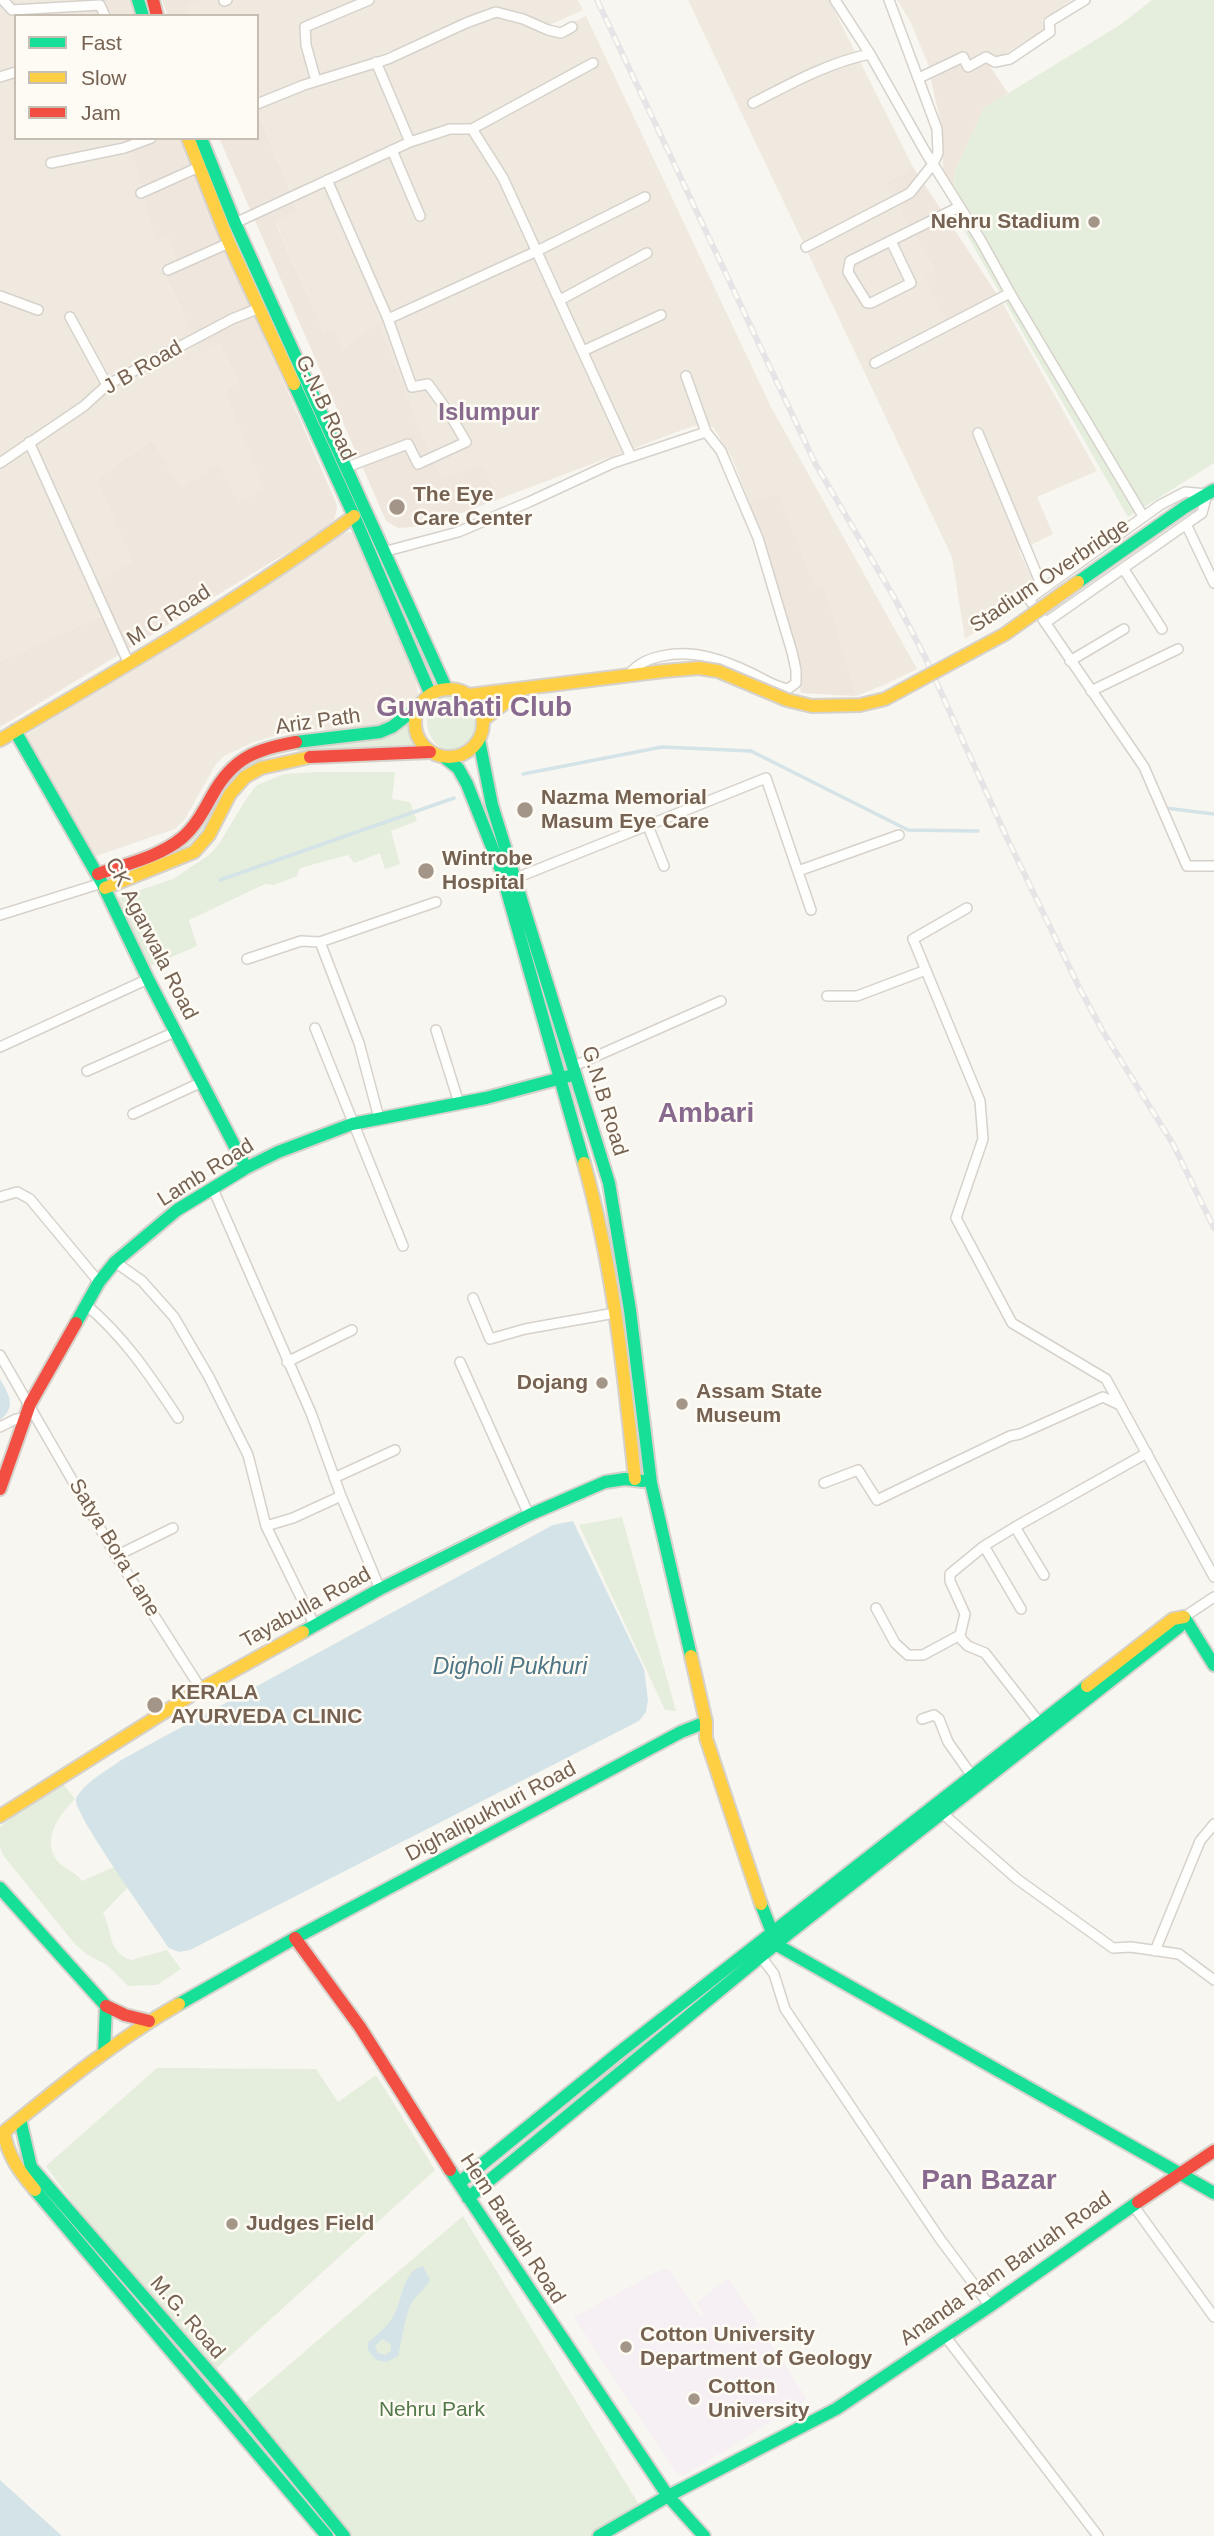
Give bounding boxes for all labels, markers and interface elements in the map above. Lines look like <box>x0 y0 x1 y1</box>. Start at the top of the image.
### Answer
legend <box>14 14 259 140</box>
text: Fast <box>81 31 122 54</box>
text: Slow <box>81 66 127 89</box>
text: Jam <box>81 101 121 124</box>
place label: Nehru Stadium <box>931 209 1080 235</box>
marker: Nehru Stadium <box>1086 214 1102 230</box>
street label: J B Road <box>99 335 187 401</box>
street label: G.N.B Road <box>290 351 360 465</box>
district label: Islumpur <box>438 399 540 427</box>
place label: The Eye Care Center <box>413 482 532 532</box>
marker: The Eye Care Center <box>387 497 407 517</box>
street label: Stadium Overbridge <box>966 513 1134 639</box>
street label: M C Road <box>122 580 216 652</box>
district label: Guwahati Club <box>376 691 572 725</box>
street label: Ariz Path <box>274 704 362 740</box>
place label: Nazma Memorial Masum Eye Care <box>541 785 709 835</box>
marker: Nazma Memorial Masum Eye Care <box>515 800 535 820</box>
place label: Wintrobe Hospital <box>442 846 533 896</box>
street label: CK Agarwala Road <box>99 854 203 1024</box>
marker: Wintrobe Hospital <box>416 861 436 881</box>
street label: G.N.B Road <box>575 1043 633 1159</box>
district label: Ambari <box>658 1097 754 1131</box>
street label: Lamb Road <box>153 1134 259 1212</box>
place label: Dojang <box>517 1370 588 1396</box>
marker: Dojang <box>594 1375 610 1391</box>
place label: Assam State Museum <box>696 1379 822 1429</box>
marker: Assam State Museum <box>674 1396 690 1412</box>
street label: Satya Bora Lane <box>63 1474 165 1622</box>
street label: Tayabulla Road <box>237 1562 375 1654</box>
water label: Digholi Pukhuri <box>433 1654 587 1682</box>
place label: KERALA AYURVEDA CLINIC <box>171 1680 362 1730</box>
marker: KERALA AYURVEDA CLINIC <box>145 1695 165 1715</box>
street label: Dighalipukhuri Road <box>402 1756 580 1868</box>
street label: Hem Baruah Road <box>454 2149 570 2309</box>
district label: Pan Bazar <box>921 2164 1057 2198</box>
street label: Ananda Ram Baruah Road <box>895 2186 1117 2352</box>
place label: Judges Field <box>246 2211 374 2237</box>
marker: Judges Field <box>224 2216 240 2232</box>
street label: M.G. Road <box>144 2271 230 2365</box>
place label: Cotton University Department of Geology <box>640 2322 872 2372</box>
marker: Cotton University Department of Geology <box>618 2339 634 2355</box>
place label: Cotton University <box>708 2374 810 2424</box>
marker: Cotton University <box>686 2391 702 2407</box>
park label: Nehru Park <box>379 2397 485 2423</box>

